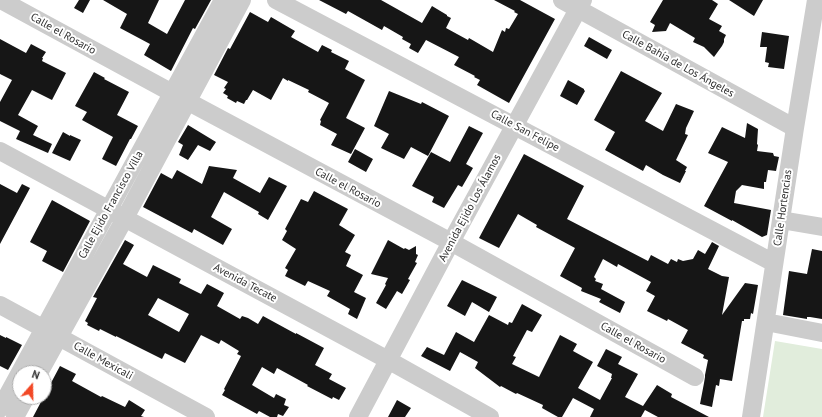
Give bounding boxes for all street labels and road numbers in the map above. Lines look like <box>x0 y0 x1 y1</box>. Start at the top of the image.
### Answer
street label: Calle el Rosario <box>28 11 98 57</box>
street label: Calle Bahía de Los Ángeles <box>620 28 736 100</box>
street label: Calle San Felipe <box>488 107 562 155</box>
street label: Calle Ejido Francisco Villa <box>76 149 146 261</box>
street label: Avenida Ejido Los Álamos <box>436 152 504 264</box>
street label: Calle el Rosario <box>313 165 383 211</box>
street label: Calle Hortencias <box>771 169 795 247</box>
street label: Avenida Tecate <box>211 261 279 305</box>
street label: Calle el Rosario <box>598 320 668 366</box>
street label: Calle Mexicali <box>71 339 135 383</box>

